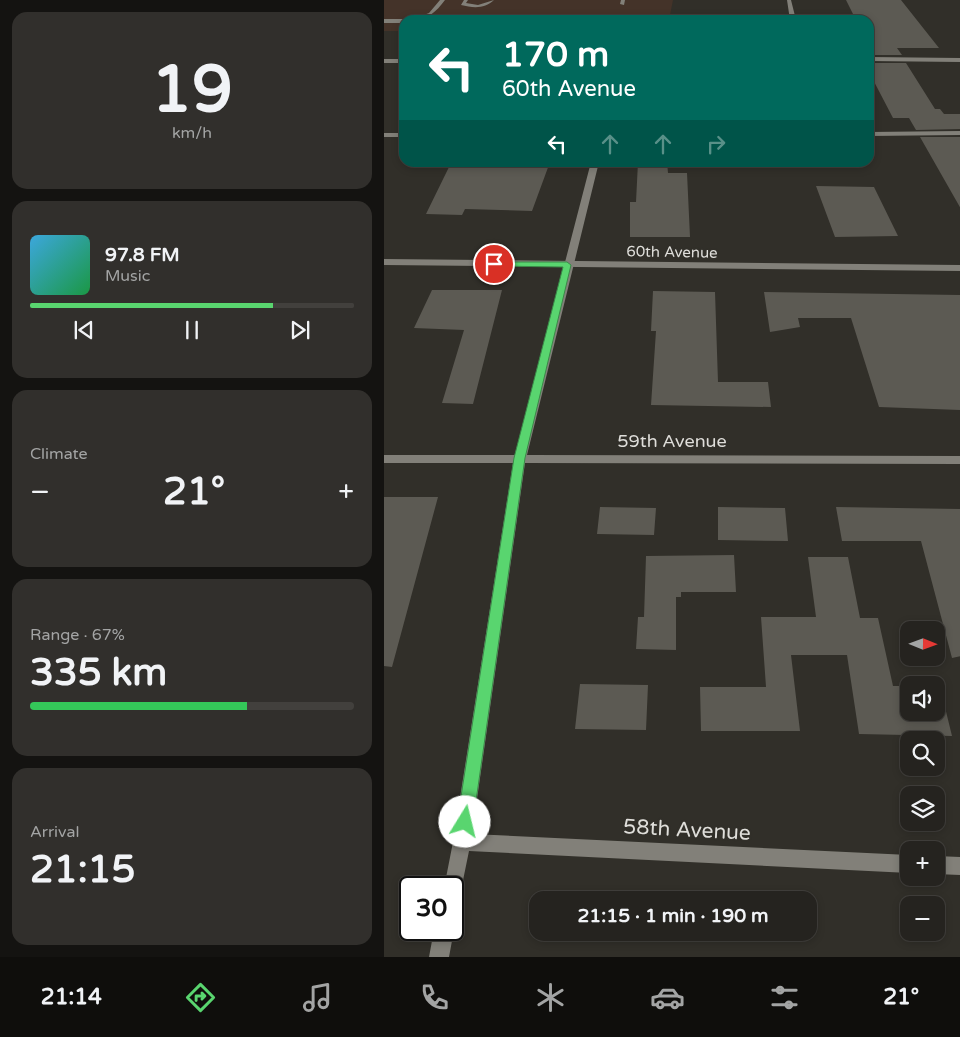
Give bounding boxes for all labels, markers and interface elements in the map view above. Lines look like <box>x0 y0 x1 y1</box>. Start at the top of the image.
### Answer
text: 170 m <box>502 34 609 76</box>
icon: left <box>419 35 484 100</box>
text: 19 <box>151 51 233 130</box>
text: 60th Avenue <box>502 76 636 102</box>
text: km/h <box>172 123 212 143</box>
icon: left <box>543 130 571 158</box>
icon: ahead <box>596 130 624 158</box>
icon: ahead <box>649 130 677 158</box>
icon: right <box>702 130 730 158</box>
street label: 60th Avenue <box>626 242 718 262</box>
pin <box>473 243 515 285</box>
text: 97.8 FM <box>105 244 180 266</box>
icon: arrive <box>480 250 508 278</box>
text: Music <box>105 266 150 286</box>
icon: previous <box>70 316 98 344</box>
icon: pause <box>178 316 206 344</box>
icon: next <box>286 316 314 344</box>
street label: 59th Avenue <box>617 430 727 452</box>
text: Climate <box>30 444 88 464</box>
text: 21° <box>163 469 225 515</box>
text: − <box>30 475 50 509</box>
text: + <box>338 475 354 509</box>
north arrow <box>900 621 945 666</box>
map controls <box>900 621 945 941</box>
text: Range · 67% <box>30 625 125 645</box>
text: 335 km <box>30 650 167 696</box>
button: sound <box>900 676 945 721</box>
button: search <box>900 731 945 776</box>
button: layers <box>900 786 945 831</box>
position arrow <box>438 795 490 847</box>
street label: 58th Avenue <box>623 814 752 846</box>
text: Arrival <box>30 822 79 842</box>
button: + <box>900 841 945 886</box>
text: 21:15 <box>30 847 135 893</box>
speed limit sign: 30 <box>399 876 464 941</box>
button: − <box>900 896 945 941</box>
text: 21:15 · 1 min · 190 m <box>577 905 769 927</box>
icon: directions <box>183 980 218 1015</box>
icon: music <box>300 980 335 1015</box>
icon: phone <box>417 980 452 1015</box>
icon: climate <box>533 980 568 1015</box>
icon: car <box>650 980 685 1015</box>
icon: filters <box>767 980 802 1015</box>
text: 21:14 <box>41 984 102 1010</box>
text: 21° <box>883 984 919 1010</box>

